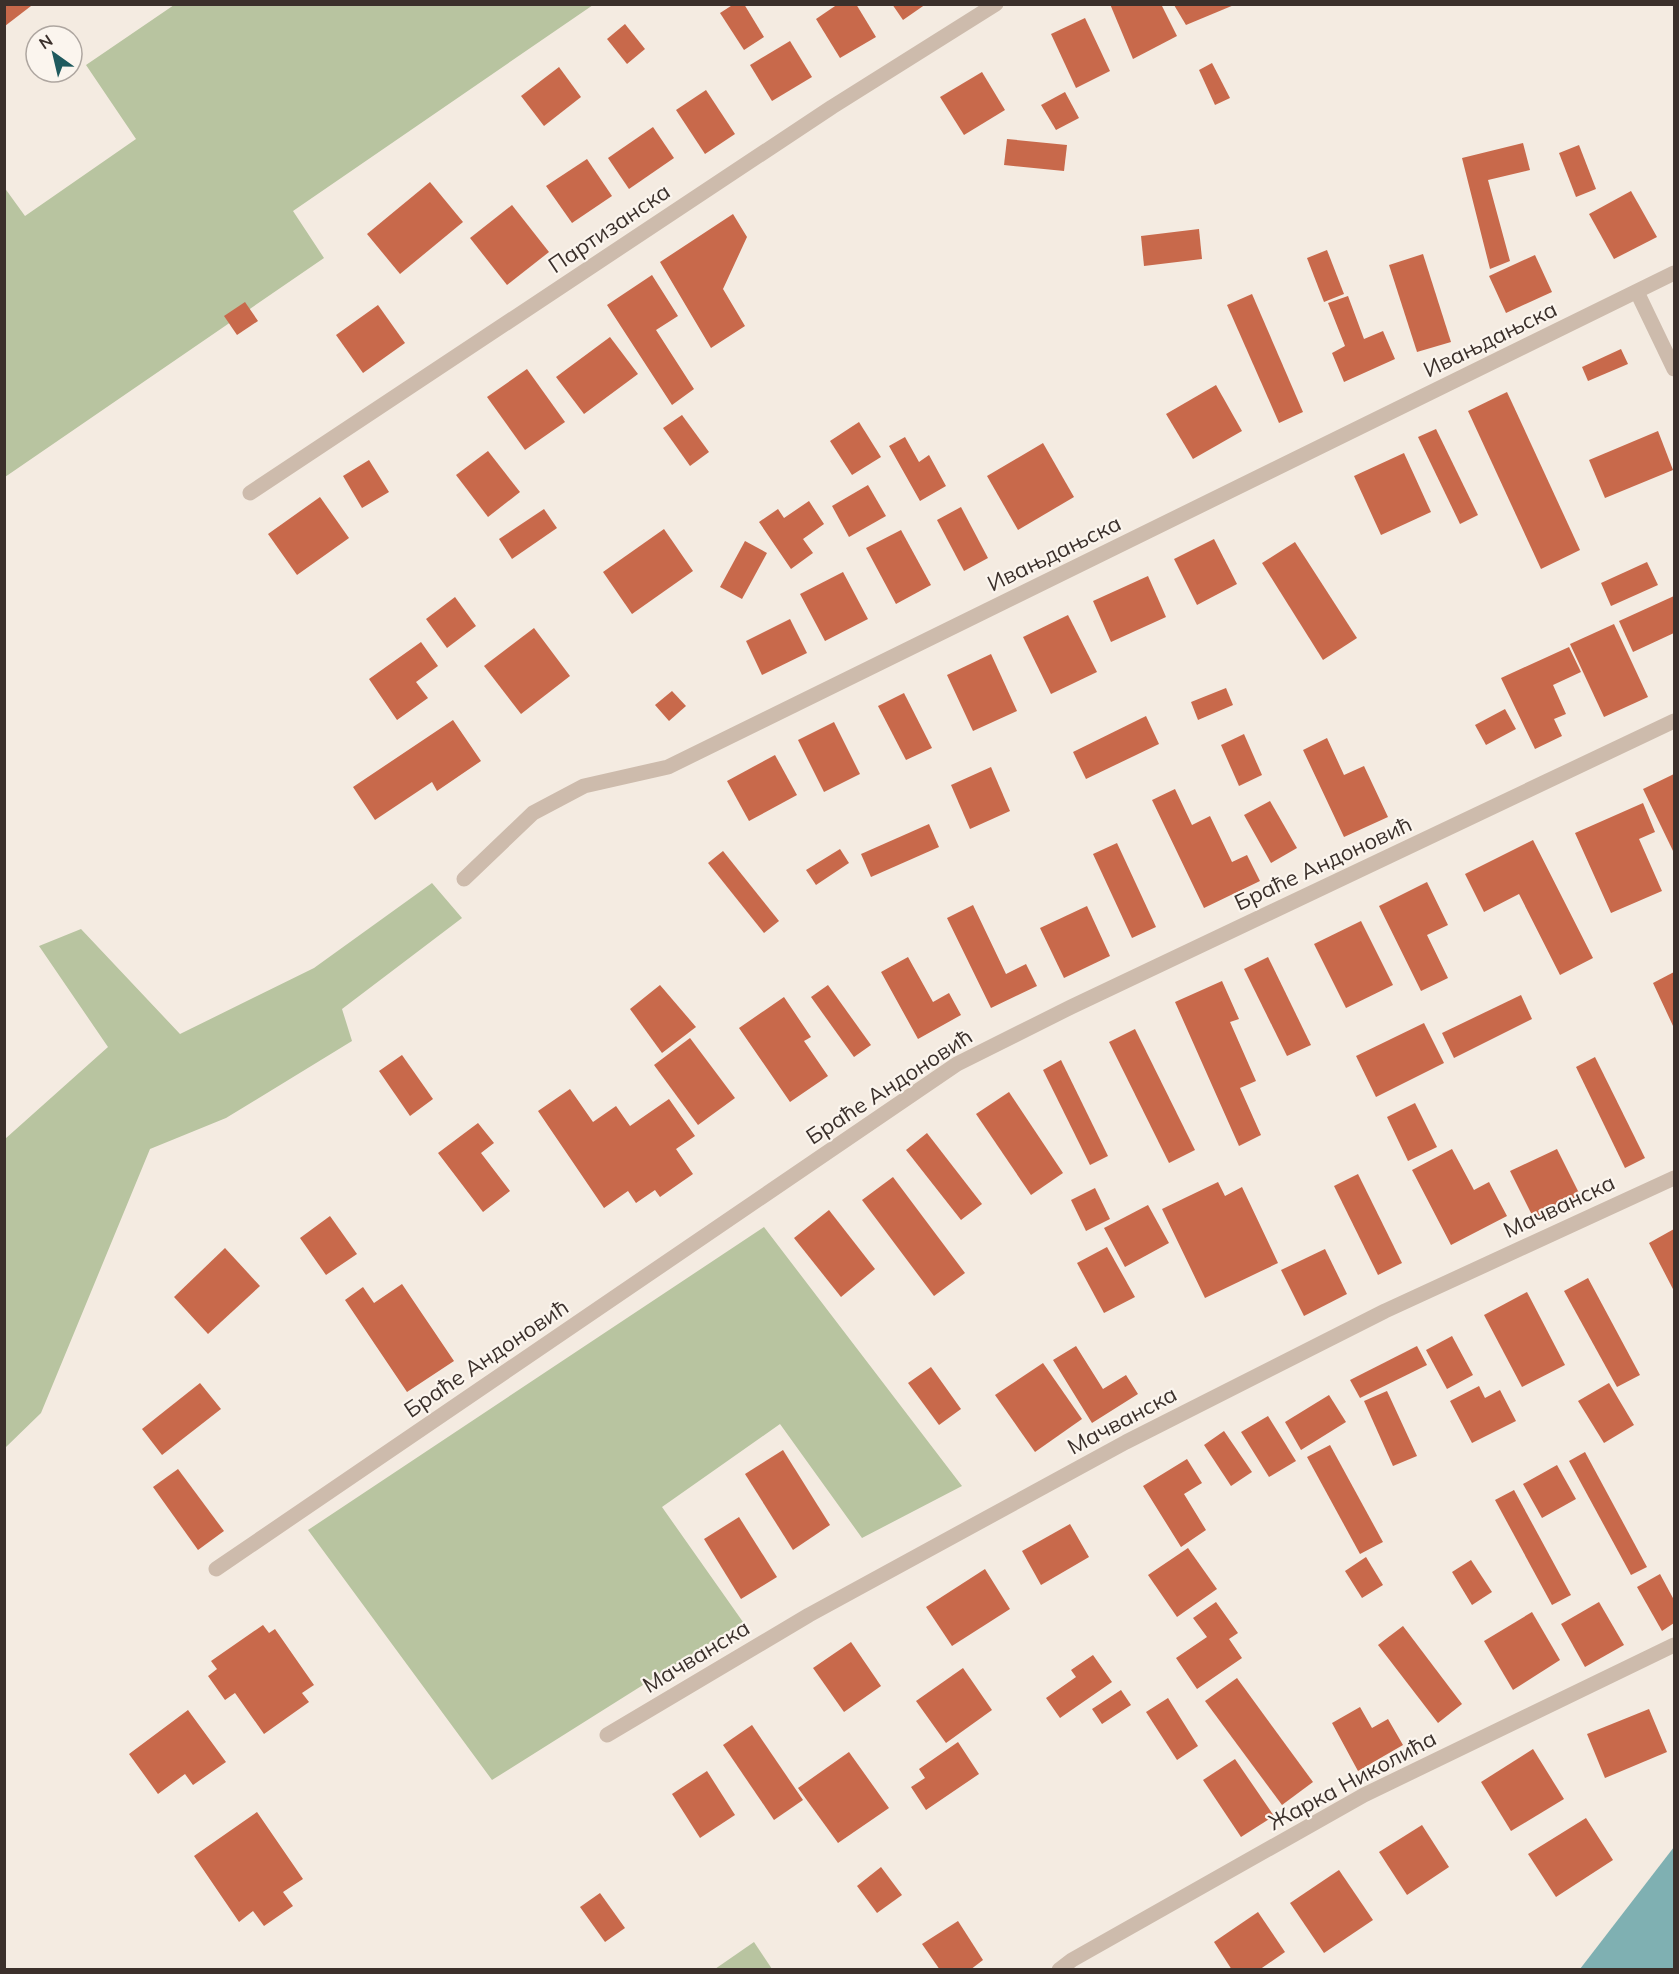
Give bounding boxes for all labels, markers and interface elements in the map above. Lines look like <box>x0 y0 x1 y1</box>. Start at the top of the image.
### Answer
north arrow <box>24 24 84 84</box>
text: N <box>35 30 56 53</box>
street label: Партизанска <box>543 177 675 279</box>
street label: Ивањдањска <box>1419 295 1561 383</box>
street label: Ивањдањска <box>983 509 1125 597</box>
street label: Браће Андоновић <box>1230 810 1416 916</box>
street label: Браће Андоновић <box>801 1022 977 1150</box>
street label: Мачванска <box>1499 1168 1619 1244</box>
street label: Браће Андоновић <box>398 1293 574 1423</box>
street label: Мачванска <box>1062 1379 1182 1461</box>
street label: Мачванска <box>637 1613 755 1699</box>
street label: Жарка Николића <box>1263 1724 1441 1836</box>

